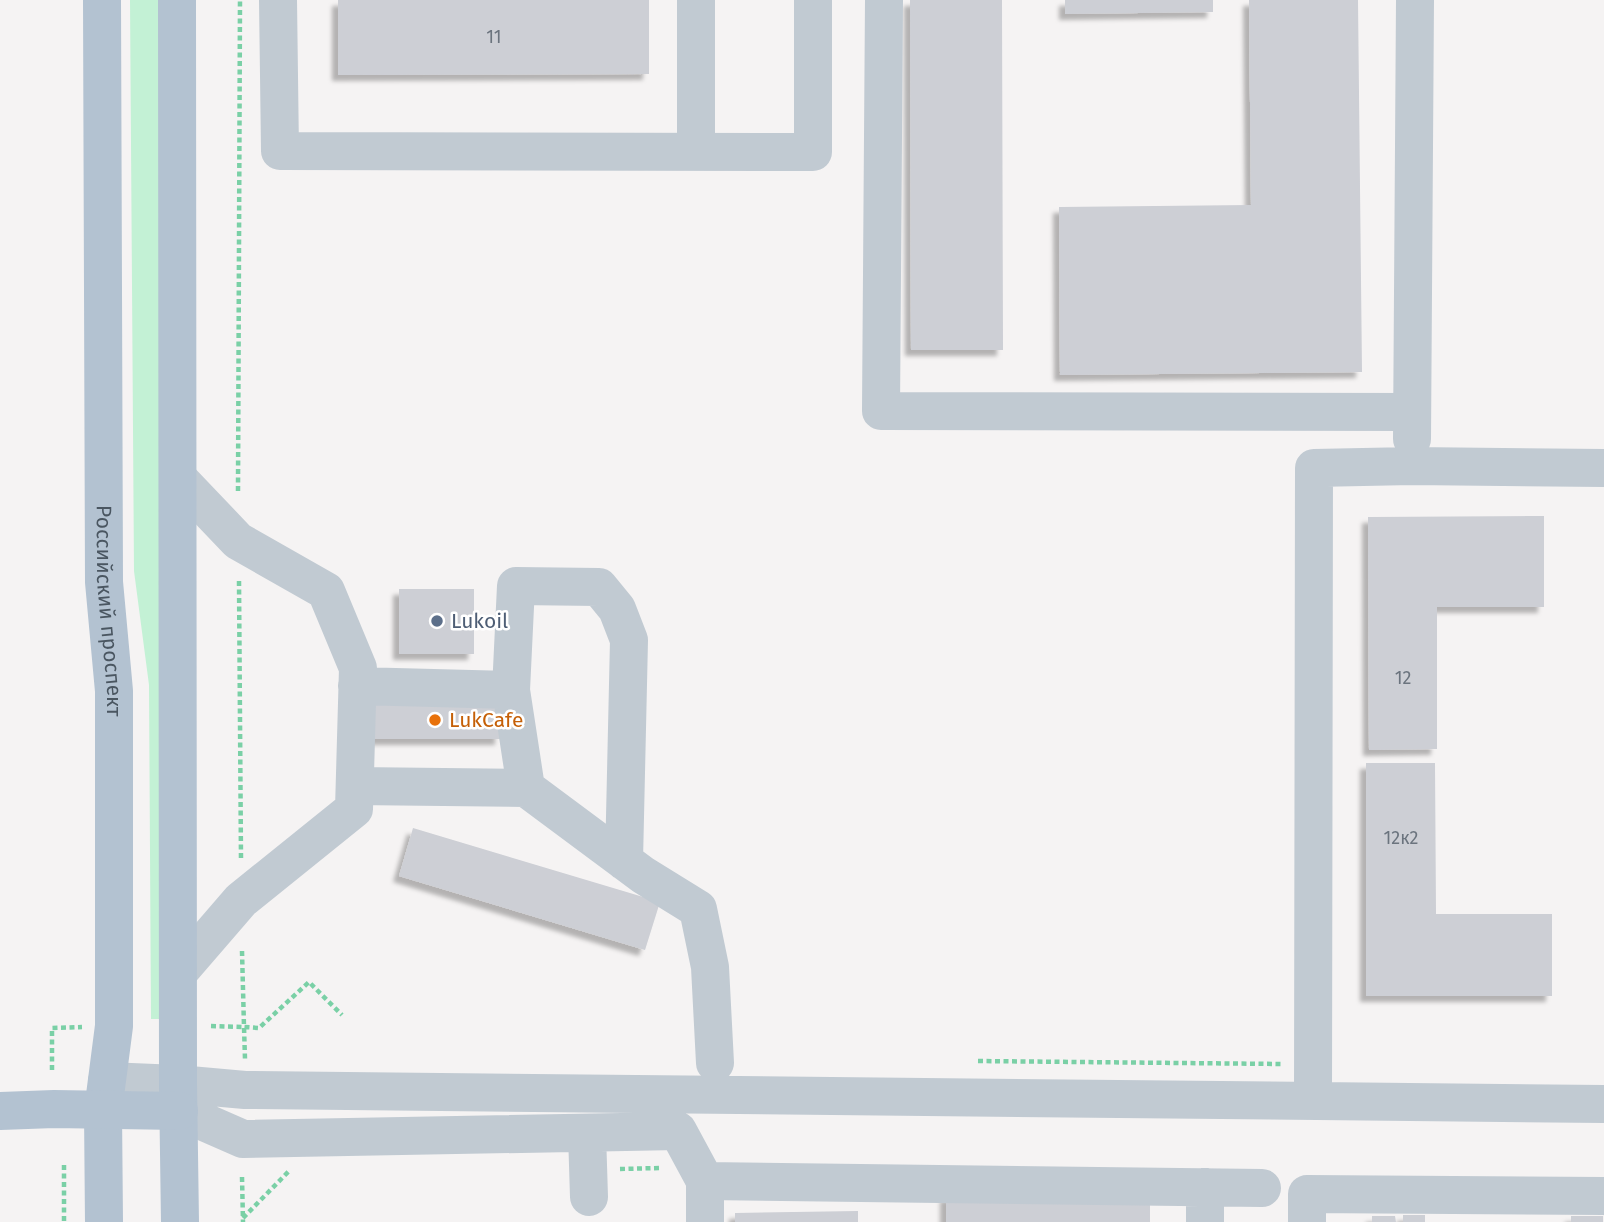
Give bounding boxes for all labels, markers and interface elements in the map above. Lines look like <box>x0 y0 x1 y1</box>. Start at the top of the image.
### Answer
house number: 11 <box>486 26 502 48</box>
street label: Российский проспект <box>91 505 127 717</box>
place label: Lukoil <box>451 608 508 634</box>
marker: Lukoil <box>429 613 445 629</box>
house number: 12 <box>1395 667 1411 689</box>
place label: LukCafe <box>449 707 523 733</box>
marker: LukCafe <box>427 712 443 728</box>
house number: 12к2 <box>1384 827 1419 849</box>

